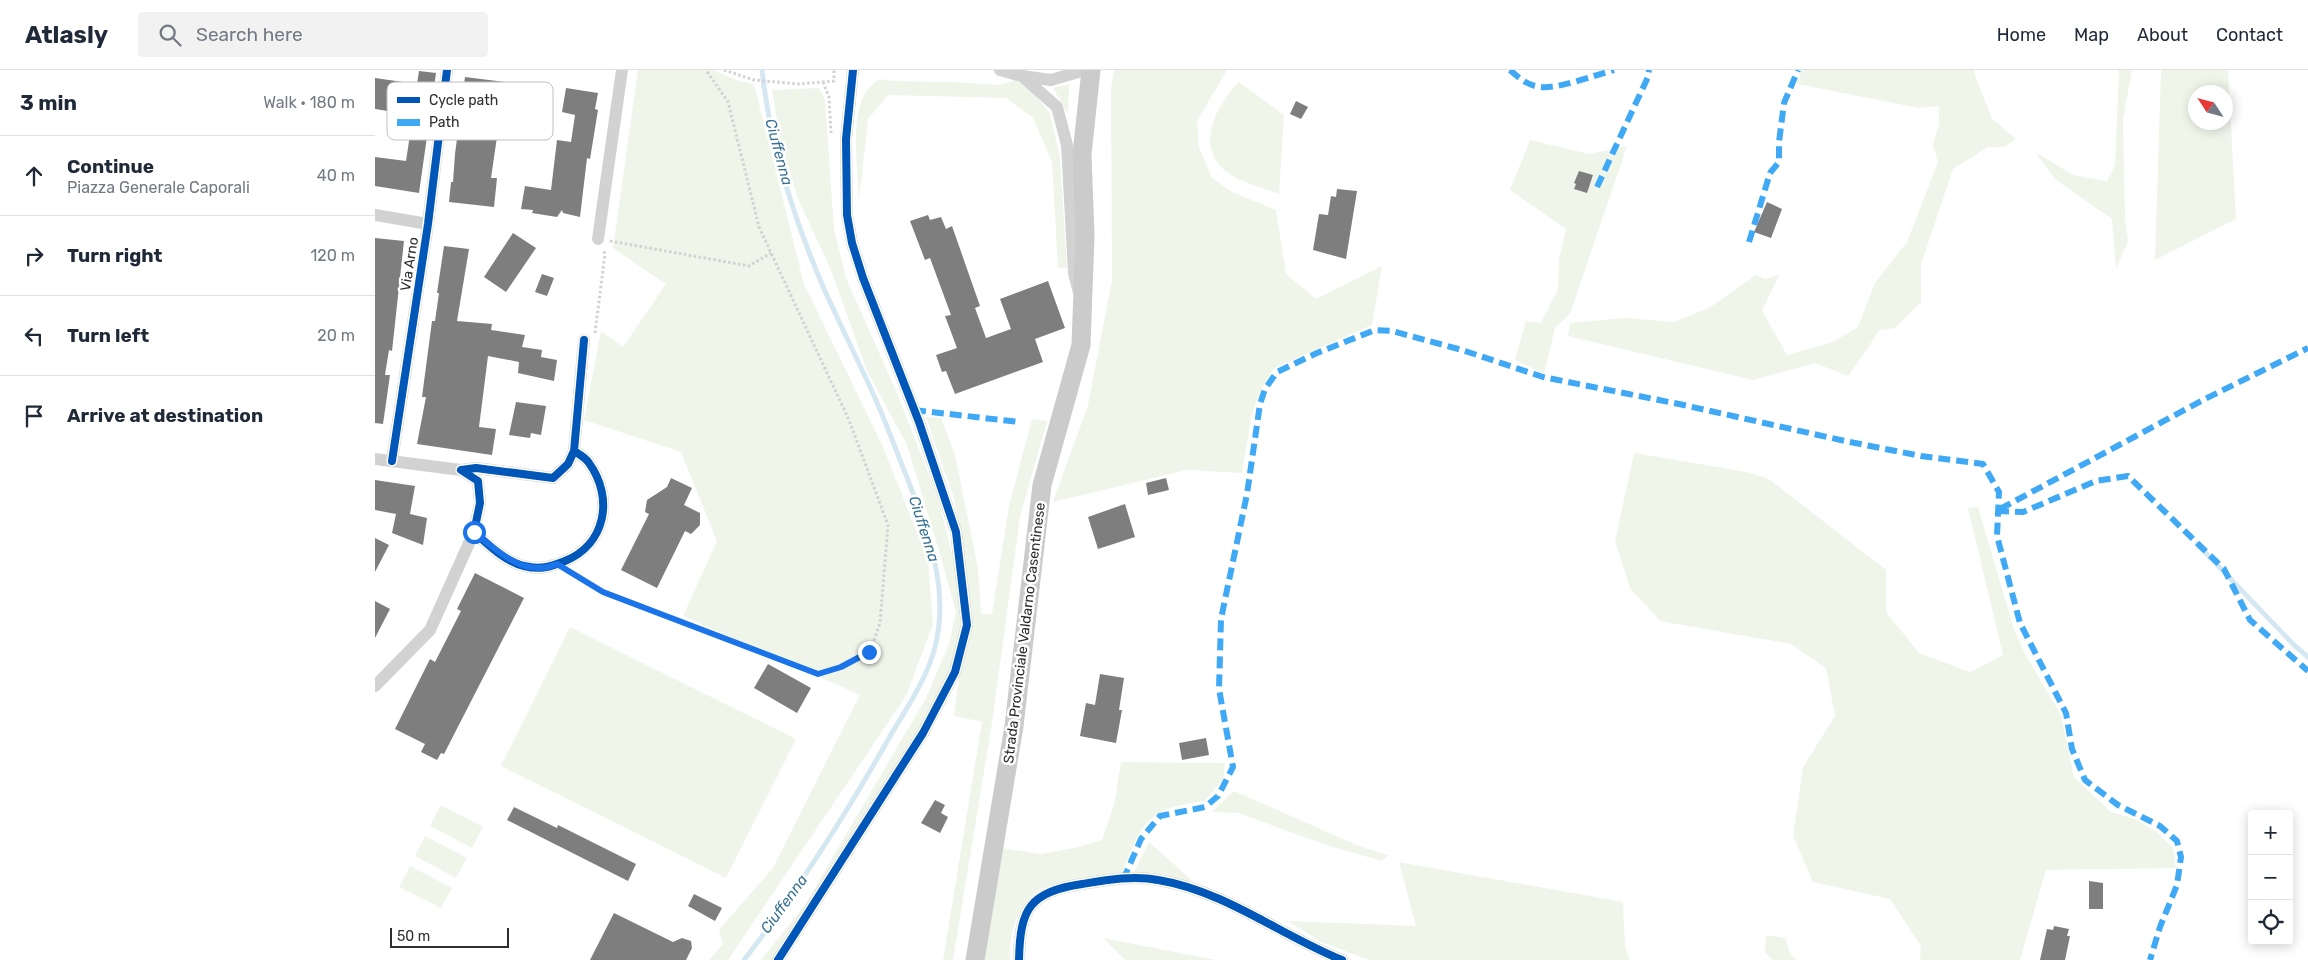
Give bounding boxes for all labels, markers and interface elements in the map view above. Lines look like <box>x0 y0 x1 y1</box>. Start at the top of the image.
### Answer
search box <box>138 12 488 57</box>
text: Atlasly <box>25 21 108 49</box>
icon: search <box>156 21 184 49</box>
text: Search here <box>196 23 303 46</box>
text: Home <box>1997 24 2046 46</box>
text: Map <box>2074 24 2109 46</box>
text: About <box>2137 24 2188 46</box>
text: Contact <box>2216 24 2283 46</box>
legend <box>387 82 553 140</box>
north arrow <box>2188 85 2233 130</box>
text: 3 min <box>20 90 77 115</box>
text: Cycle path <box>429 92 498 109</box>
text: Walk · 180 m <box>263 93 355 112</box>
text: Path <box>429 114 460 131</box>
water label: Ciuffenna <box>761 117 797 187</box>
text: Continue <box>67 155 154 178</box>
icon: ahead <box>20 162 48 190</box>
text: 40 m <box>317 166 355 185</box>
text: Piazza Generale Caporali <box>67 178 250 197</box>
street label: Via Arno <box>397 236 422 292</box>
icon: right <box>20 242 48 270</box>
text: Turn right <box>67 244 162 267</box>
text: 120 m <box>310 246 355 265</box>
icon: left <box>20 322 48 350</box>
text: Turn left <box>67 324 149 347</box>
text: 20 m <box>317 326 355 345</box>
icon: arrive <box>20 402 48 430</box>
text: Arrive at destination <box>67 404 263 427</box>
water label: Ciuffenna <box>905 494 943 564</box>
street label: Strada Provinciale Valdarno Casentinese <box>1000 501 1049 764</box>
route start <box>463 521 486 544</box>
route end <box>858 641 881 664</box>
map controls <box>2248 810 2293 945</box>
button: + <box>2248 810 2293 855</box>
button: − <box>2248 855 2293 900</box>
water label: Ciuffenna <box>757 871 811 937</box>
button: locate <box>2248 900 2293 945</box>
scale bar <box>390 925 509 948</box>
text: 50 m <box>397 928 430 945</box>

